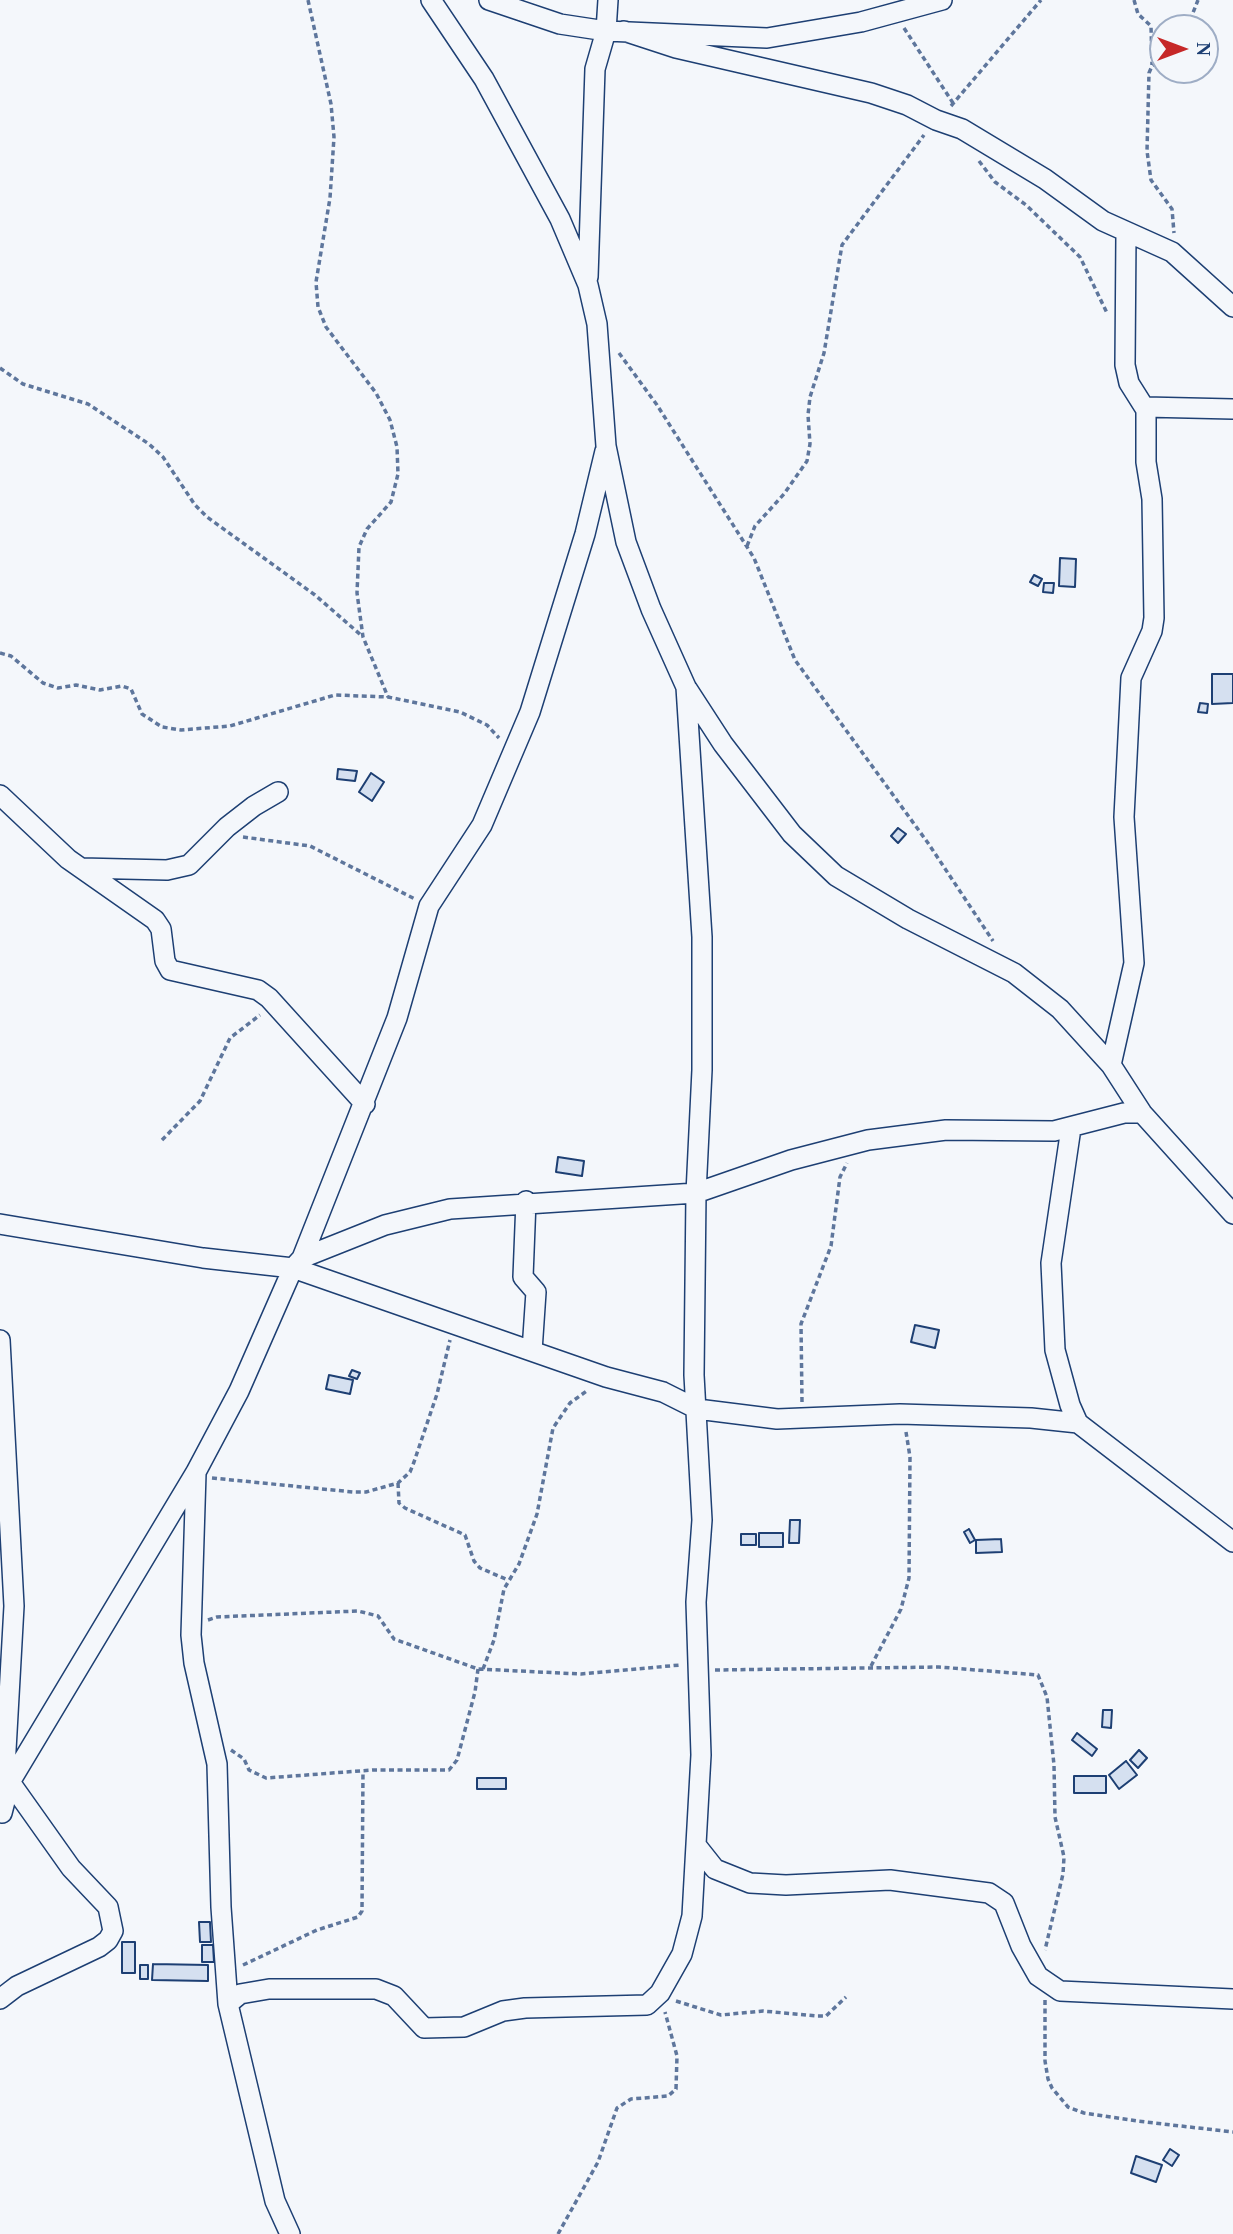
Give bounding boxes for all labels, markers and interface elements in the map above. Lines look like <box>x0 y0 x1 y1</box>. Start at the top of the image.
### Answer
north arrow <box>1149 14 1219 84</box>
text: N <box>1193 42 1214 56</box>

